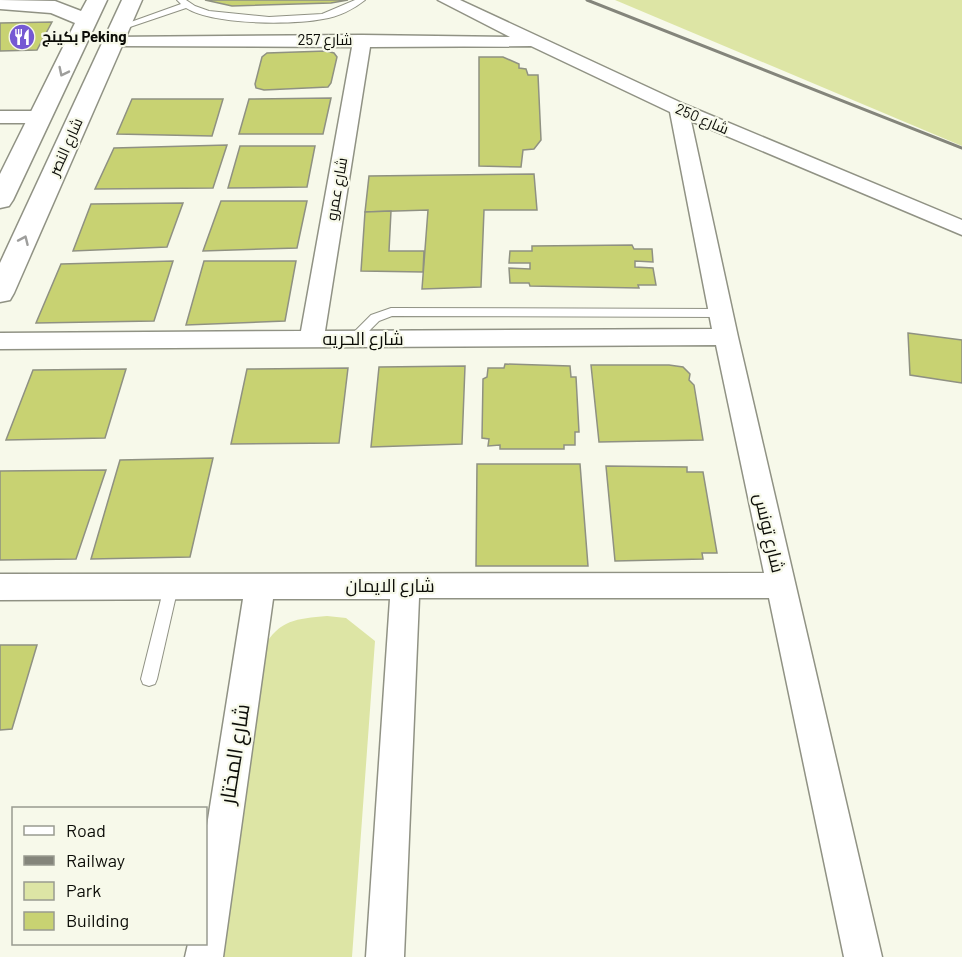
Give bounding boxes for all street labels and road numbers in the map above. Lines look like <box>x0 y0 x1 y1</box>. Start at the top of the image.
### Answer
street label: شارع 257 <box>298 30 352 51</box>
street label: شارع 250 <box>672 99 732 140</box>
street label: شارع النصر <box>44 115 89 180</box>
street label: شارع عمرو <box>322 156 353 222</box>
street label: شارع الحريه <box>322 327 404 351</box>
street label: شارع تونس <box>748 491 790 575</box>
street label: شارع الايمان <box>345 574 435 598</box>
street label: شارع المختار <box>213 702 257 807</box>

